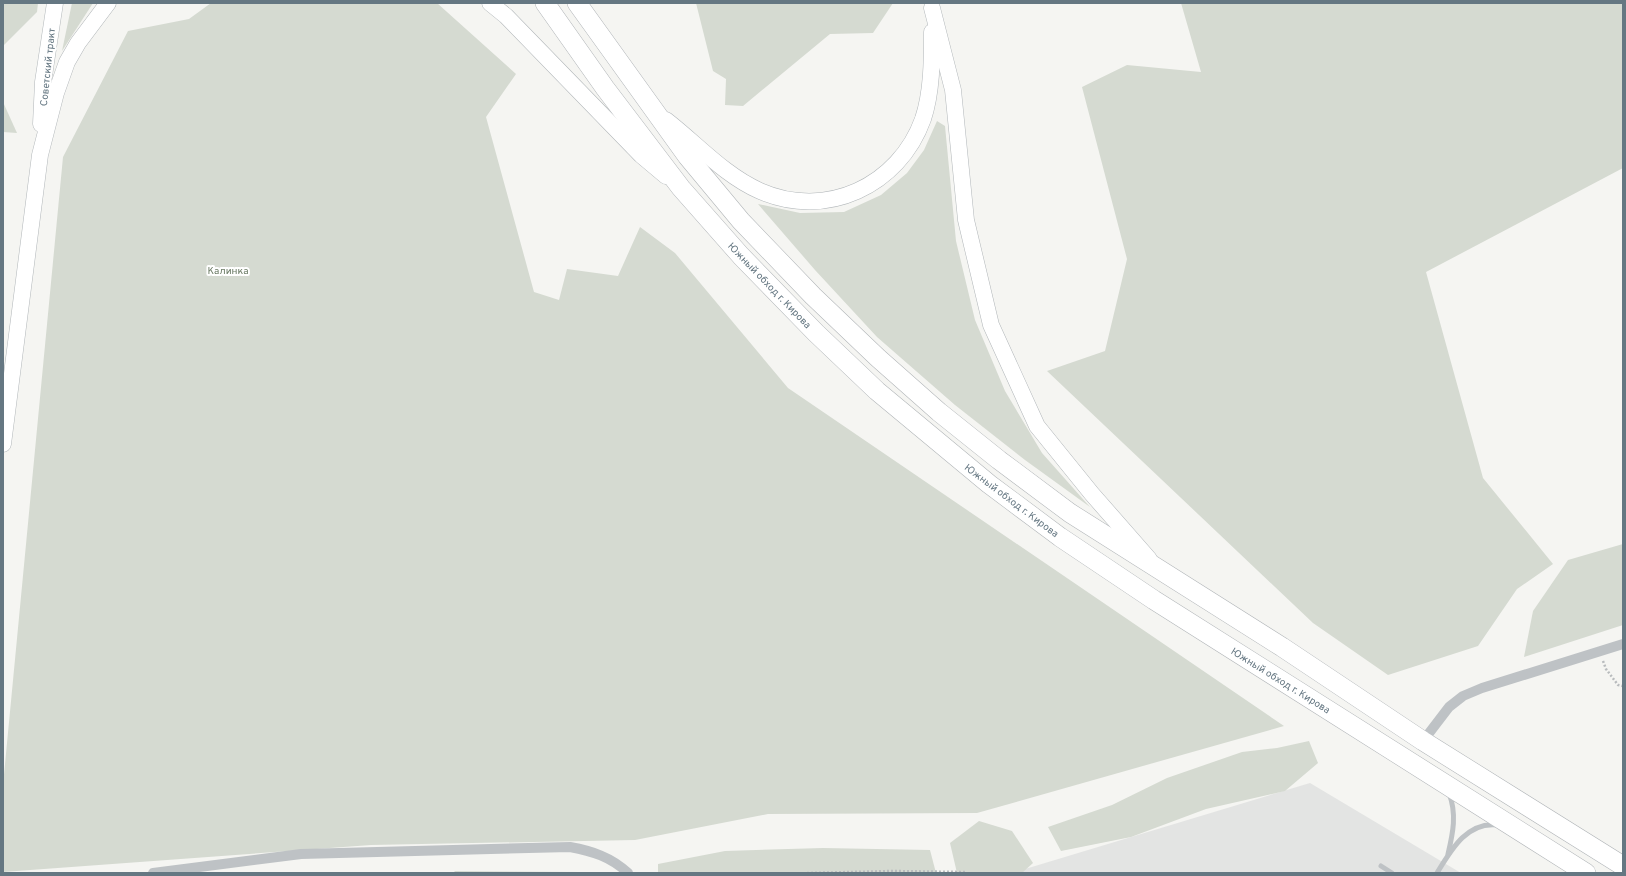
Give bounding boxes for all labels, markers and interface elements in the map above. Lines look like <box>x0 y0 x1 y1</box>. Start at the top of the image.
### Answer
street label: Советский тракт <box>38 27 59 107</box>
street label: Южный обход г. Кирова <box>724 240 813 332</box>
park label: Калинка <box>208 265 248 278</box>
street label: Южный обход г. Кирова <box>961 462 1061 541</box>
street label: Южный обход г. Кирова <box>1228 645 1332 717</box>

